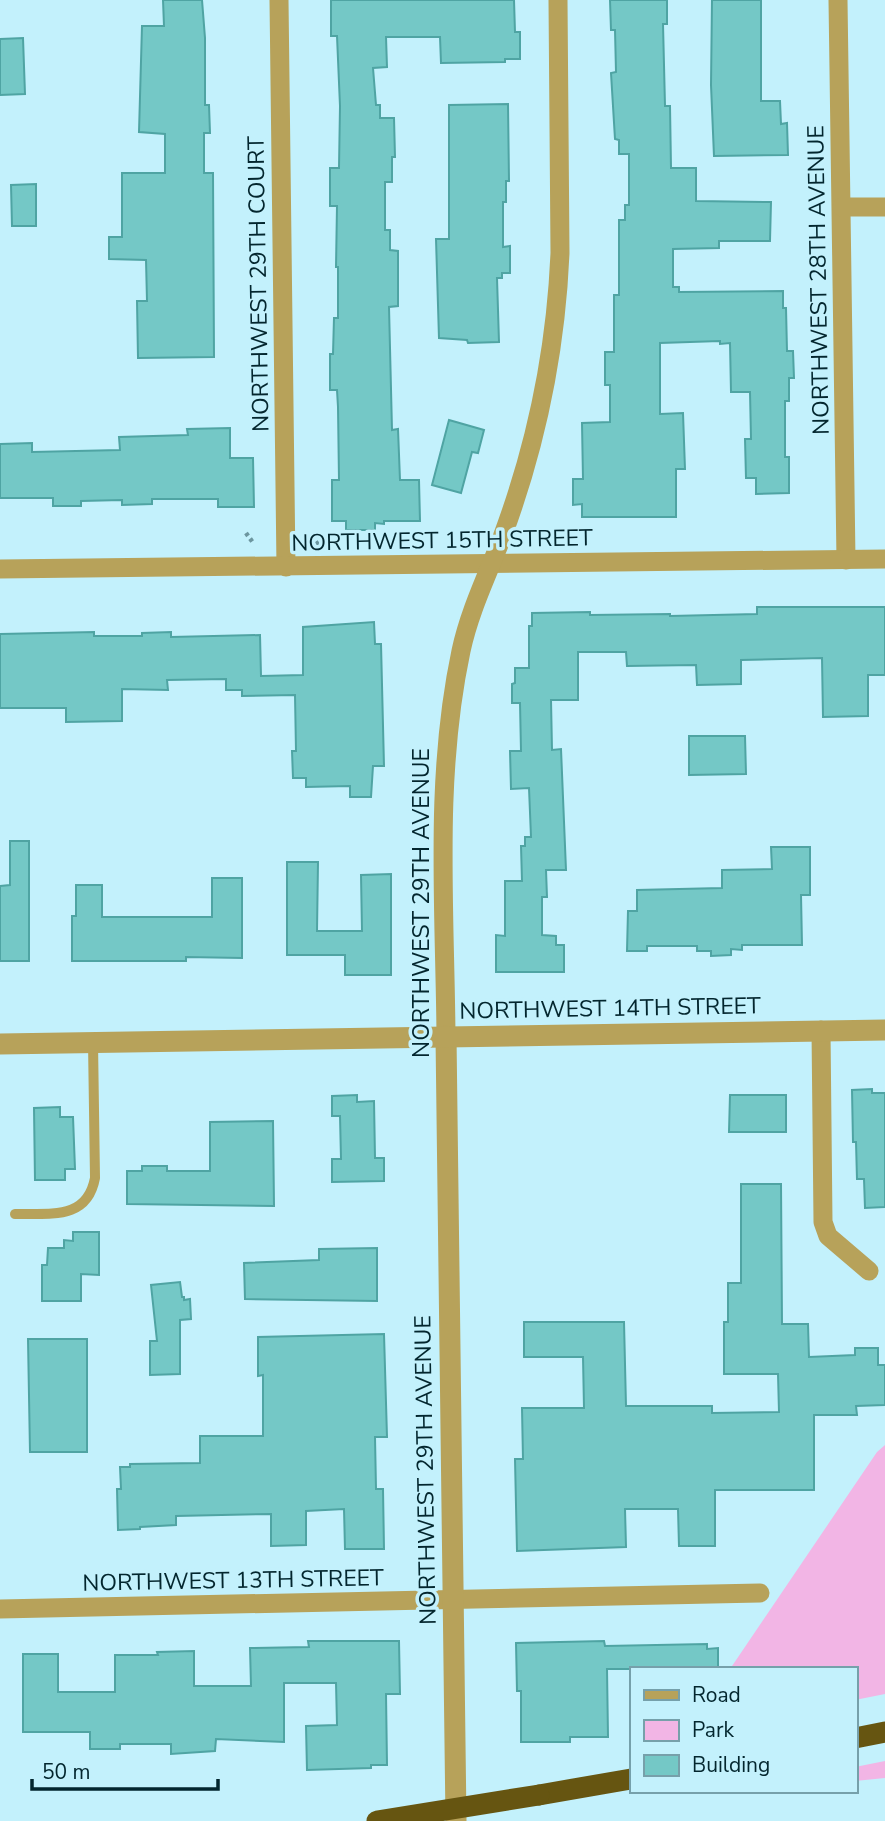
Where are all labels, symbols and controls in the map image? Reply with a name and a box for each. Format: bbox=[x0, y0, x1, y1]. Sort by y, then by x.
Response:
street label: NORTHWEST 28TH AVENUE bbox=[800, 125, 837, 435]
street label: NORTHWEST 29TH COURT bbox=[240, 136, 277, 432]
street label: NORTHWEST 15TH STREET bbox=[291, 522, 593, 559]
street label: NORTHWEST 29TH AVENUE bbox=[406, 748, 437, 1058]
street label: NORTHWEST 14TH STREET bbox=[459, 990, 761, 1027]
street label: NORTHWEST 29TH AVENUE bbox=[407, 1315, 444, 1625]
street label: NORTHWEST 13TH STREET bbox=[82, 1562, 384, 1599]
legend bbox=[630, 1667, 857, 1793]
text: Road bbox=[692, 1681, 741, 1709]
text: Park bbox=[692, 1716, 734, 1744]
scale bar bbox=[32, 1748, 217, 1792]
text: Building bbox=[692, 1751, 770, 1779]
text: 50 m bbox=[42, 1758, 91, 1786]

